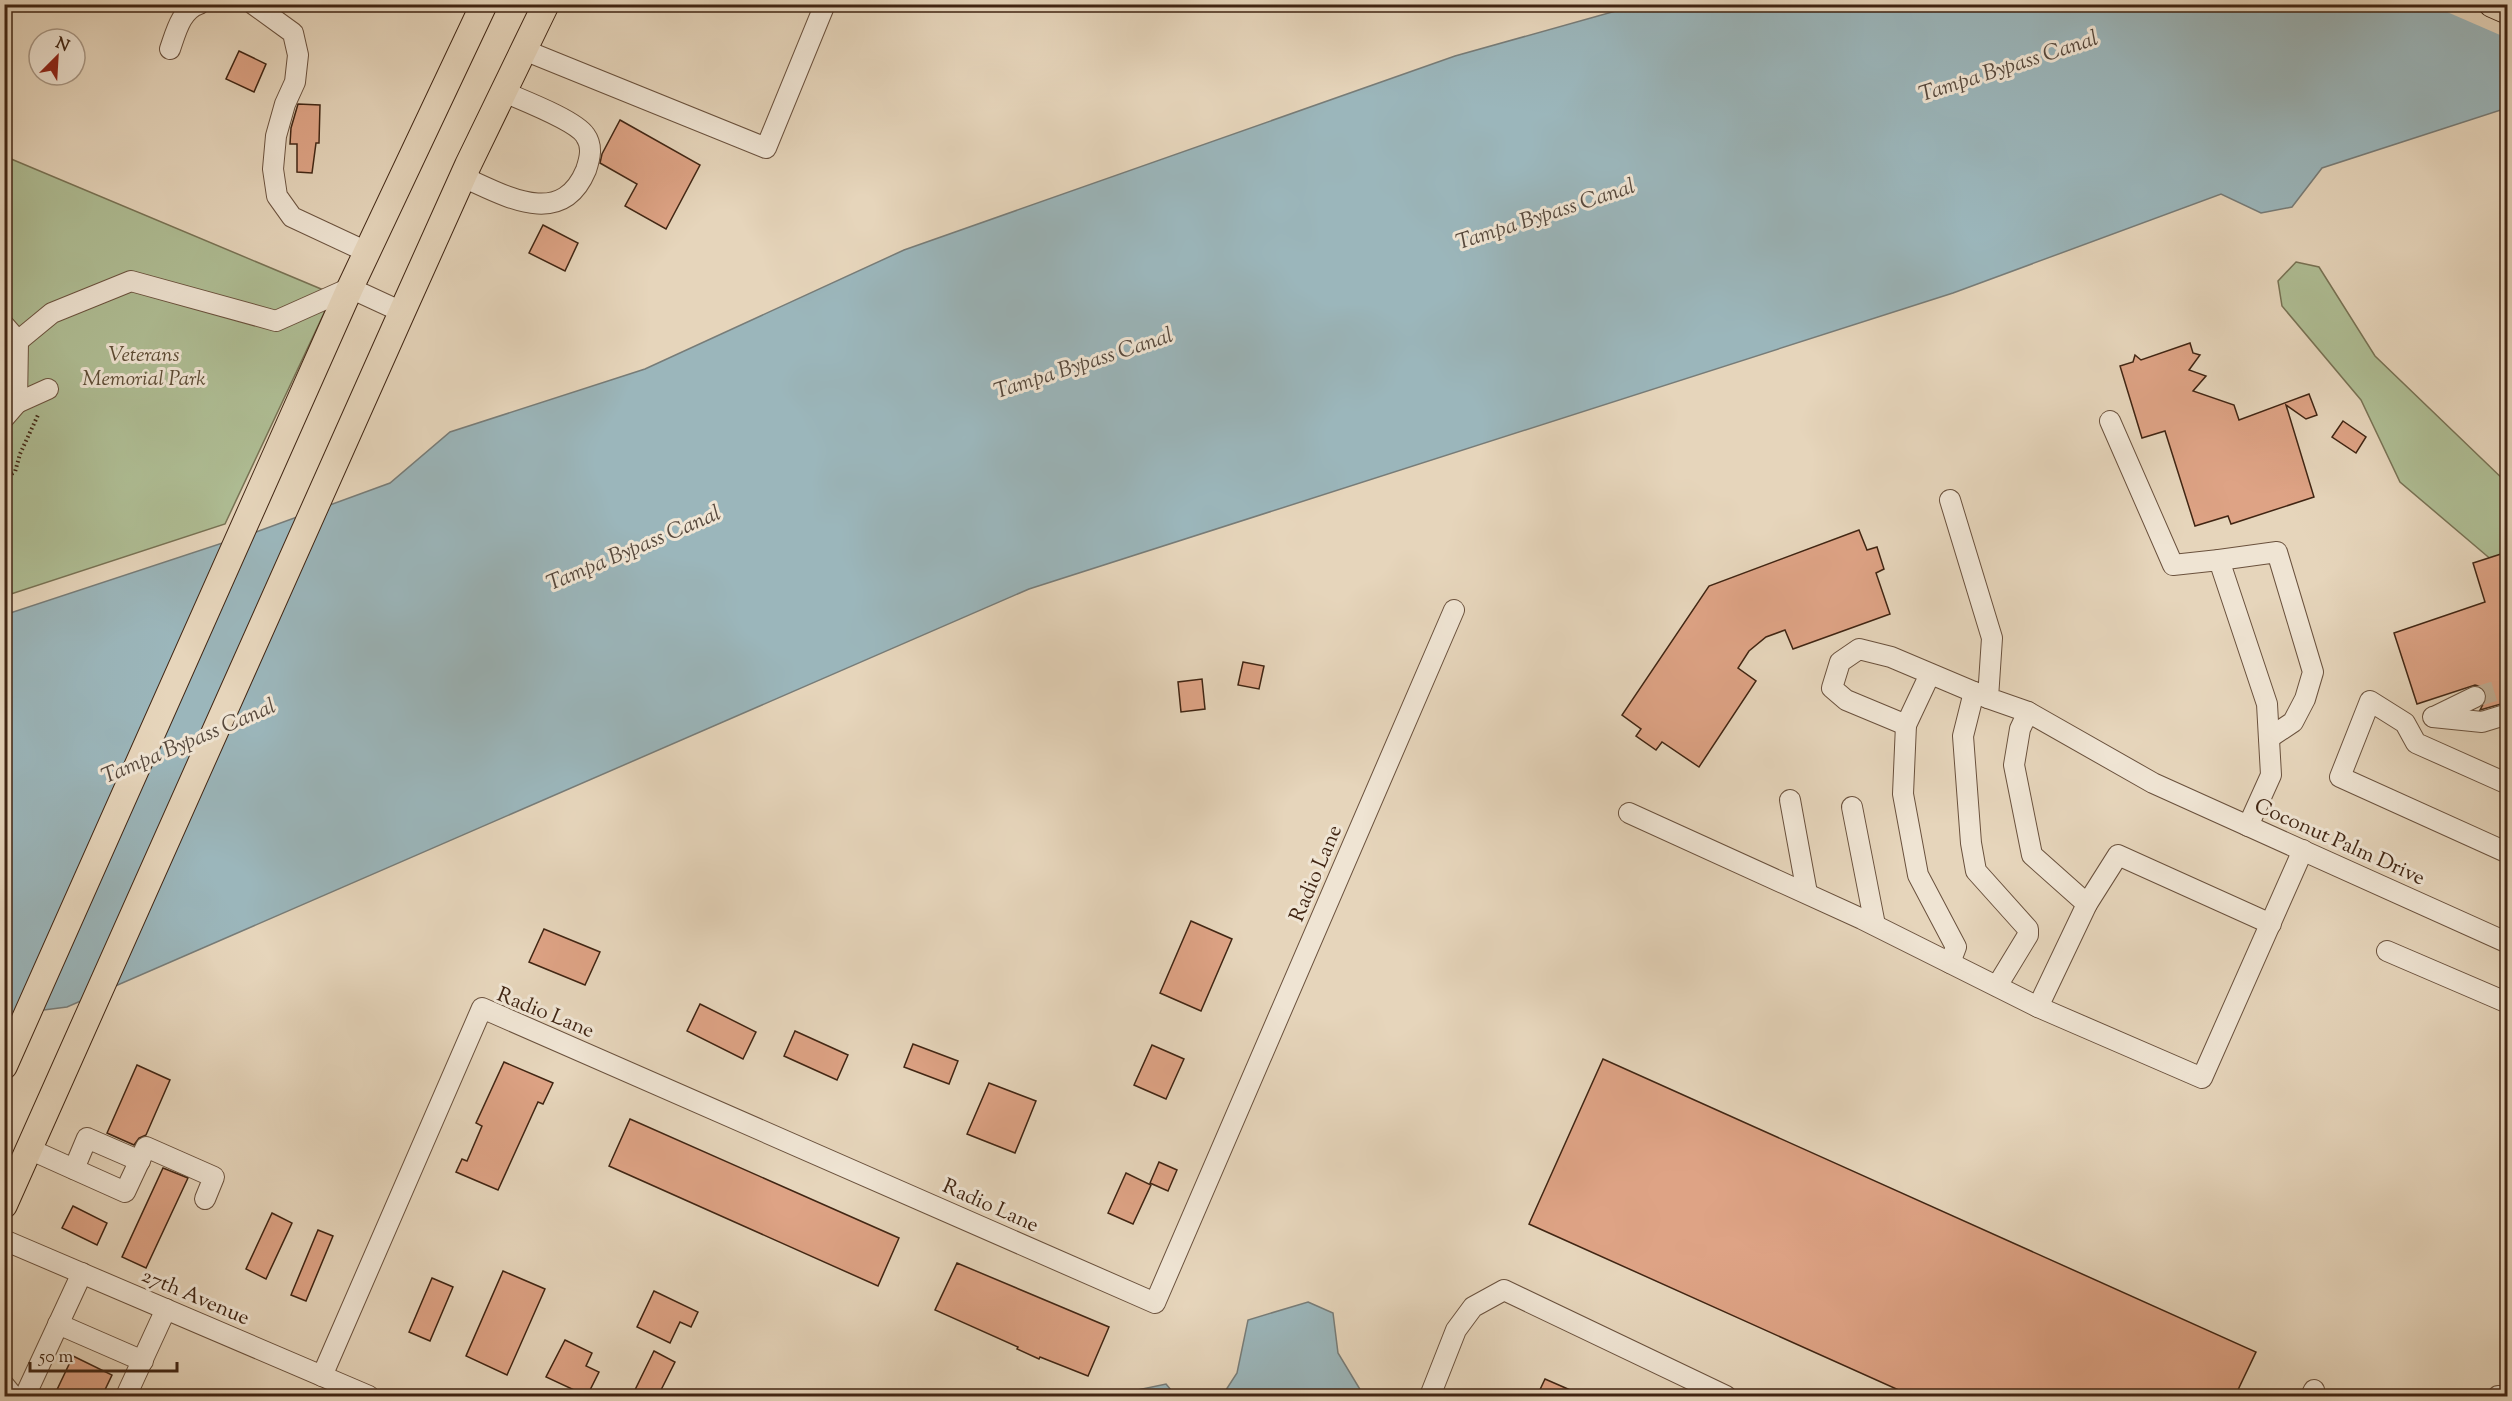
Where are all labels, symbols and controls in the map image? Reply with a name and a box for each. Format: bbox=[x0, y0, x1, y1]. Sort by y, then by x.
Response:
water label: Tampa Bypass Canal bbox=[1915, 24, 2103, 112]
north arrow bbox=[27, 27, 87, 87]
text: N bbox=[52, 32, 73, 59]
water label: Tampa Bypass Canal bbox=[1452, 172, 1640, 260]
water label: Tampa Bypass Canal bbox=[990, 321, 1178, 409]
park label: Veterans Memorial Park bbox=[82, 341, 206, 395]
water label: Tampa Bypass Canal bbox=[542, 498, 727, 601]
water label: Tampa Bypass Canal bbox=[97, 691, 282, 794]
street label: Coconut Palm Drive bbox=[2249, 792, 2429, 894]
street label: Radio Lane bbox=[1283, 821, 1351, 927]
street label: Radio Lane bbox=[492, 981, 598, 1047]
street label: Radio Lane bbox=[937, 1172, 1043, 1241]
street label: 27th Avenue bbox=[137, 1262, 254, 1334]
scale bar bbox=[30, 1335, 177, 1373]
text: 50 m bbox=[38, 1345, 74, 1371]

